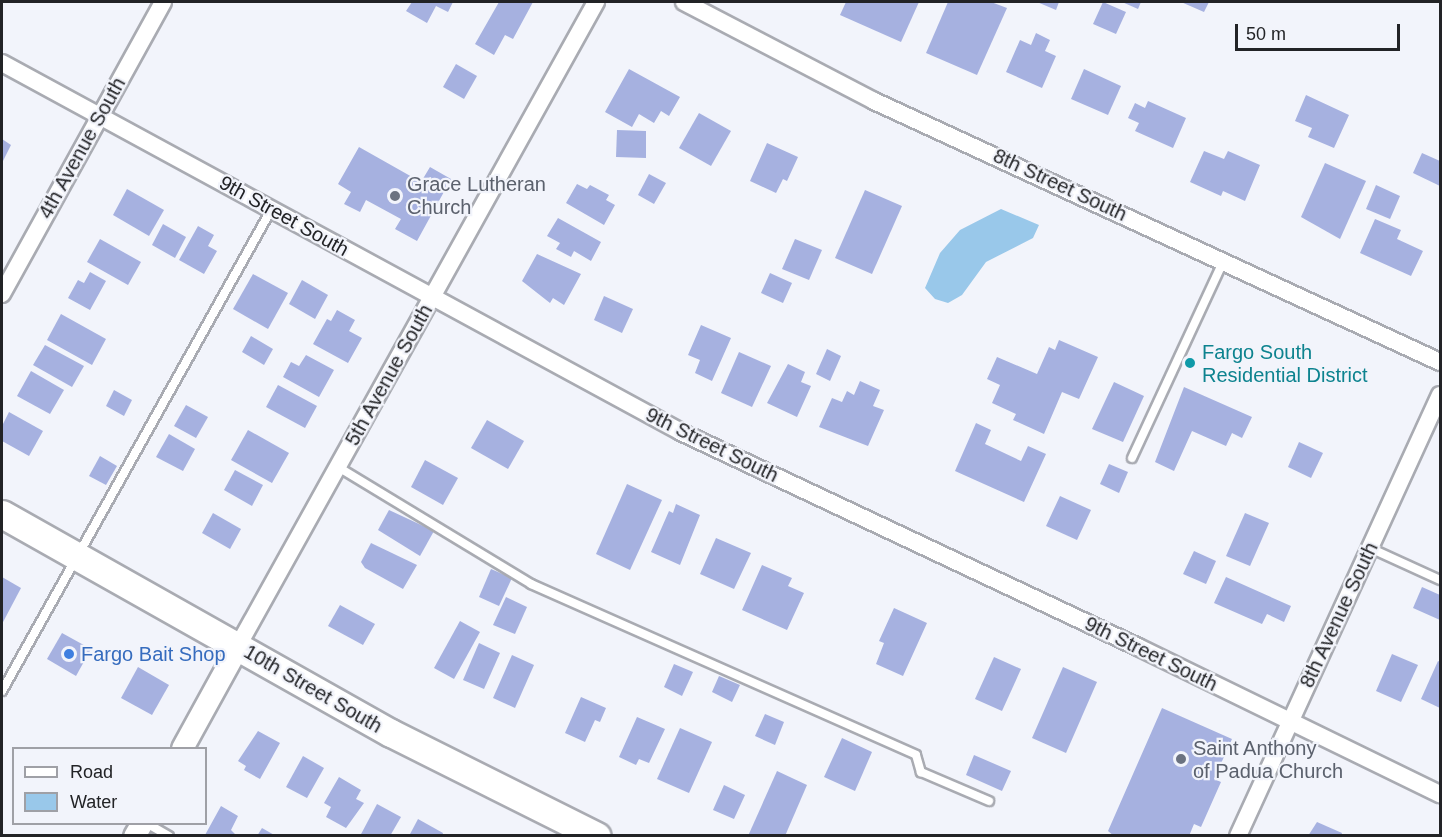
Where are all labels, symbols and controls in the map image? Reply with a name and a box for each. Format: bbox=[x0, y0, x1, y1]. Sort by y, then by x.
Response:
scale bar bbox=[1238, 12, 1403, 50]
text: 50 m bbox=[1246, 24, 1286, 44]
street label: 4th Avenue South bbox=[33, 73, 131, 223]
street label: 8th Street South bbox=[989, 144, 1131, 226]
street label: 9th Street South bbox=[215, 170, 353, 262]
place label: Grace Lutheran Church bbox=[407, 172, 546, 219]
marker: Grace Lutheran Church bbox=[388, 189, 402, 203]
street label: 5th Avenue South bbox=[340, 300, 438, 450]
place label: Fargo South Residential District bbox=[1202, 340, 1368, 387]
marker: Fargo South Residential District bbox=[1183, 356, 1197, 370]
street label: 9th Street South bbox=[642, 403, 782, 487]
street label: 8th Avenue South bbox=[1295, 538, 1383, 692]
street label: 9th Street South bbox=[1081, 612, 1221, 696]
street label: 10th Street South bbox=[240, 640, 386, 738]
place label: Fargo Bait Shop bbox=[81, 642, 226, 666]
marker: Fargo Bait Shop bbox=[62, 647, 76, 661]
place label: Saint Anthony of Padua Church bbox=[1193, 736, 1343, 783]
legend bbox=[12, 747, 207, 825]
marker: Saint Anthony of Padua Church bbox=[1174, 752, 1188, 766]
text: Road bbox=[70, 762, 113, 782]
text: Water bbox=[70, 792, 117, 812]

